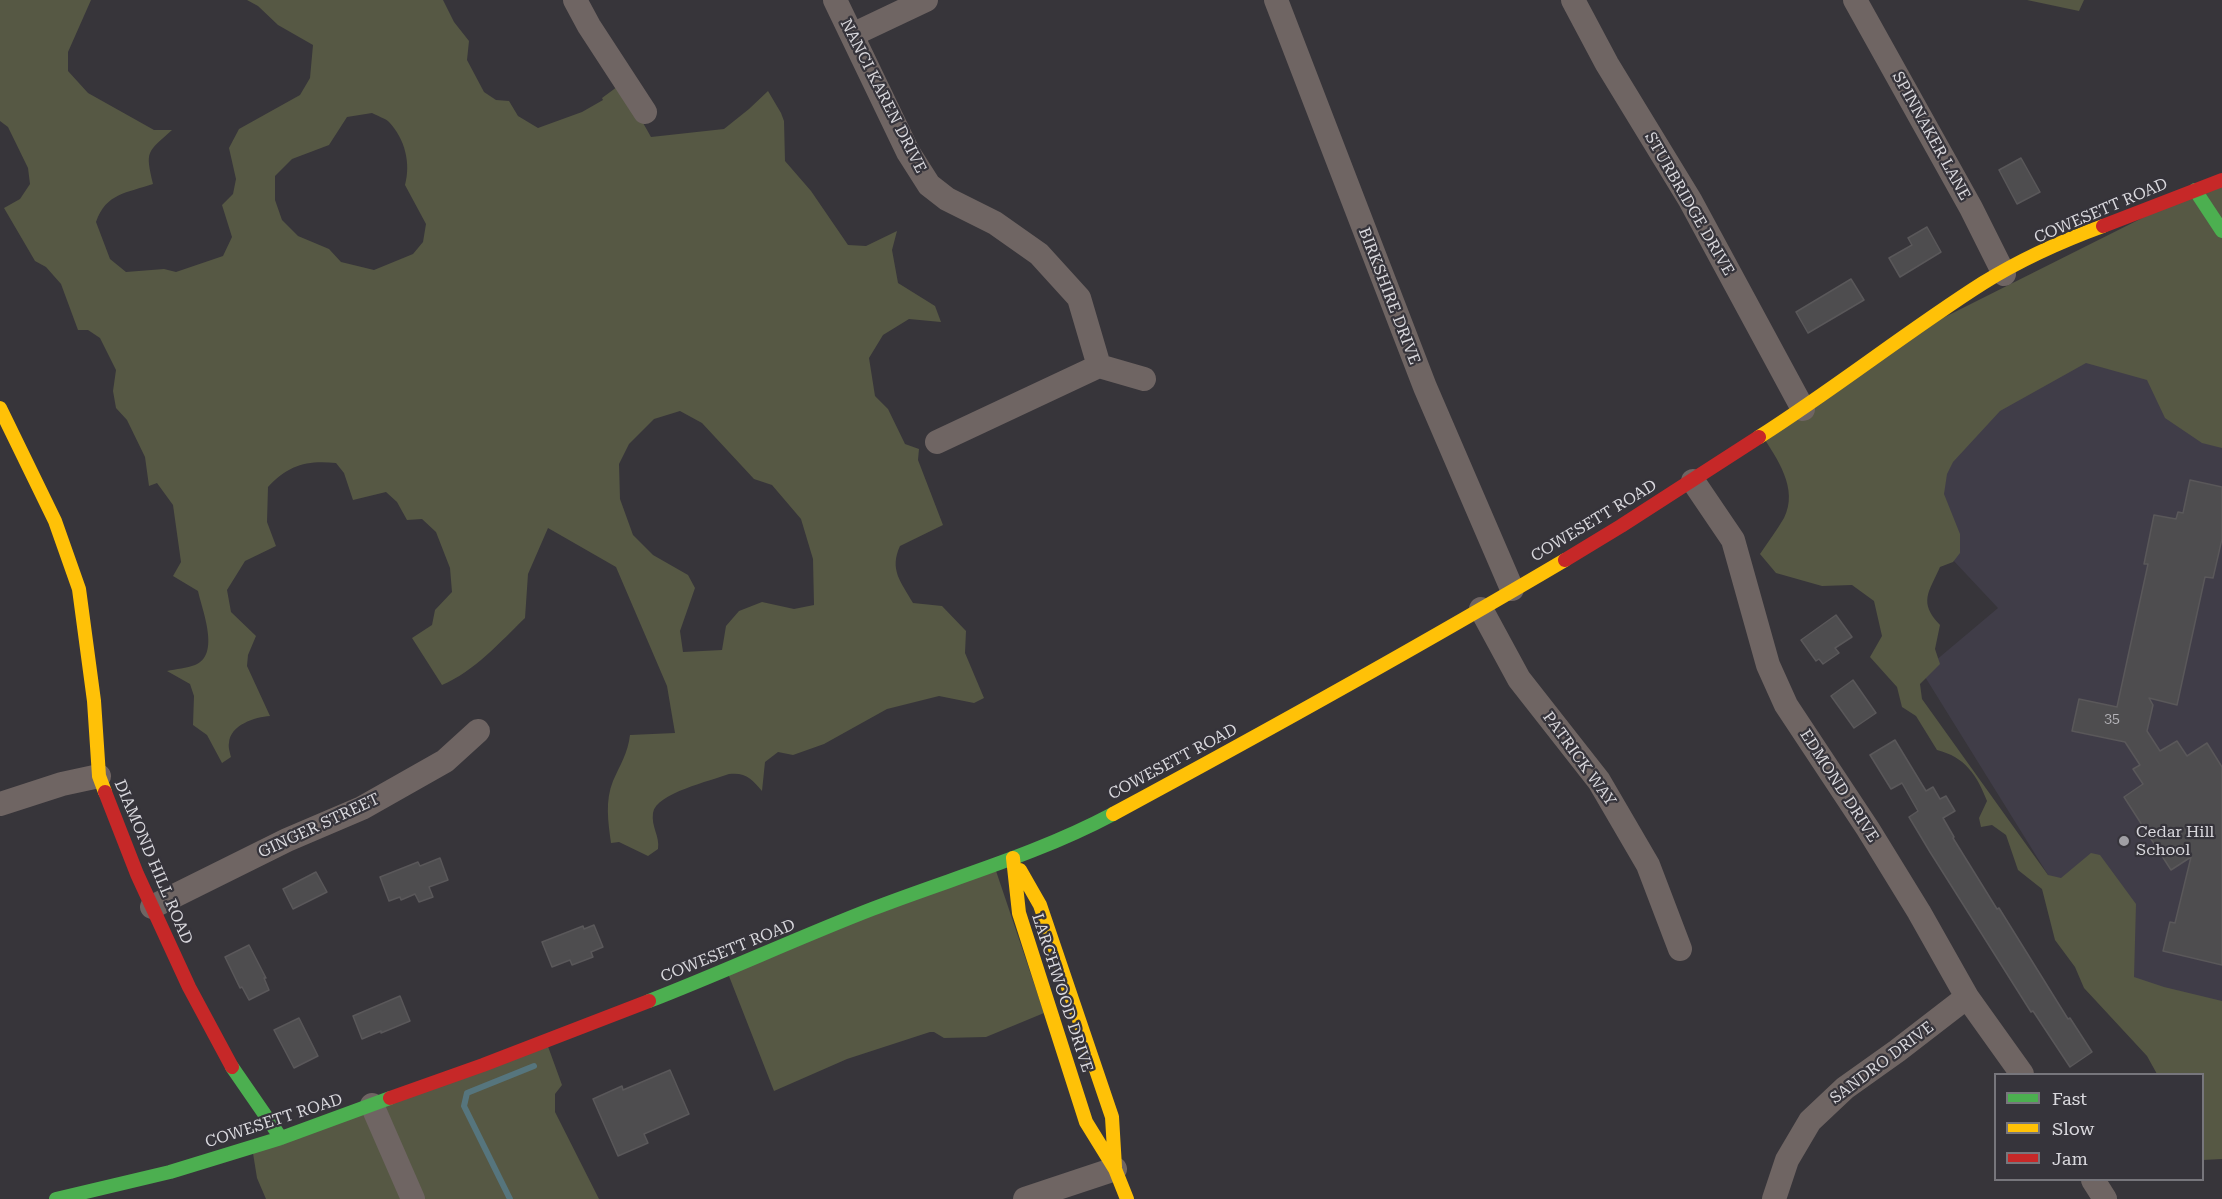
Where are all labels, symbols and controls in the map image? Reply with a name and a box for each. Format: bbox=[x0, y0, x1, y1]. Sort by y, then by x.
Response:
street label: NANCI KAREN DRIVE bbox=[836, 16, 930, 176]
street label: SPINNAKER LANE bbox=[1888, 68, 1974, 204]
street label: STURBRIDGE DRIVE bbox=[1640, 129, 1738, 279]
street label: COWESETT ROAD bbox=[2031, 174, 2171, 248]
street label: BIRKSHIRE DRIVE bbox=[1354, 225, 1424, 367]
street label: COWESETT ROAD bbox=[1528, 476, 1660, 566]
street label: PATRICK WAY bbox=[1538, 708, 1620, 810]
house number: 35 bbox=[2104, 711, 2120, 727]
street label: COWESETT ROAD bbox=[1105, 720, 1241, 804]
street label: EDMOND DRIVE bbox=[1795, 726, 1883, 846]
street label: DIAMOND HILL ROAD bbox=[110, 777, 196, 947]
street label: GINGER STREET bbox=[255, 789, 383, 863]
place label: Cedar Hill School bbox=[2136, 822, 2214, 860]
marker: Cedar Hill School bbox=[2117, 834, 2131, 848]
street label: LARCHWOOD DRIVE bbox=[1027, 911, 1097, 1075]
street label: COWESETT ROAD bbox=[658, 915, 798, 987]
street label: SANDRO DRIVE bbox=[1826, 1018, 1938, 1108]
legend bbox=[1994, 1073, 2204, 1181]
text: Fast bbox=[2052, 1088, 2087, 1109]
street label: COWESETT ROAD bbox=[203, 1090, 345, 1152]
text: Slow bbox=[2052, 1118, 2094, 1139]
text: Jam bbox=[2052, 1148, 2088, 1169]

